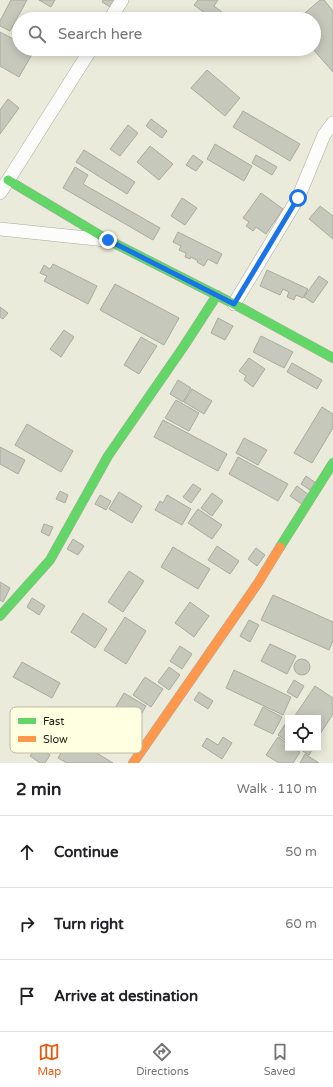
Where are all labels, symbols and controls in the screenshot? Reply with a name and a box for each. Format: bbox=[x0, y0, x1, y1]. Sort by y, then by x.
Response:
search box bbox=[12, 12, 321, 56]
icon: search bbox=[26, 23, 48, 45]
text: Search here bbox=[58, 25, 142, 43]
route start bbox=[289, 189, 307, 207]
route end bbox=[99, 231, 117, 249]
legend bbox=[10, 707, 142, 753]
text: Fast bbox=[43, 715, 64, 728]
map controls bbox=[285, 715, 321, 751]
button: locate bbox=[285, 715, 321, 751]
text: Slow bbox=[43, 733, 68, 746]
text: 2 min bbox=[16, 779, 61, 800]
text: Walk · 110 m bbox=[237, 781, 317, 797]
icon: ahead bbox=[16, 841, 38, 863]
text: Continue bbox=[54, 843, 118, 861]
text: 50 m bbox=[285, 844, 317, 860]
icon: right bbox=[16, 913, 38, 935]
text: Turn right bbox=[54, 915, 124, 933]
text: 60 m bbox=[285, 916, 317, 932]
icon: arrive bbox=[16, 985, 38, 1007]
text: Arrive at destination bbox=[54, 987, 198, 1005]
tab: Map bbox=[37, 1041, 61, 1078]
tab: Directions bbox=[136, 1041, 189, 1078]
tab: Saved bbox=[264, 1041, 296, 1078]

